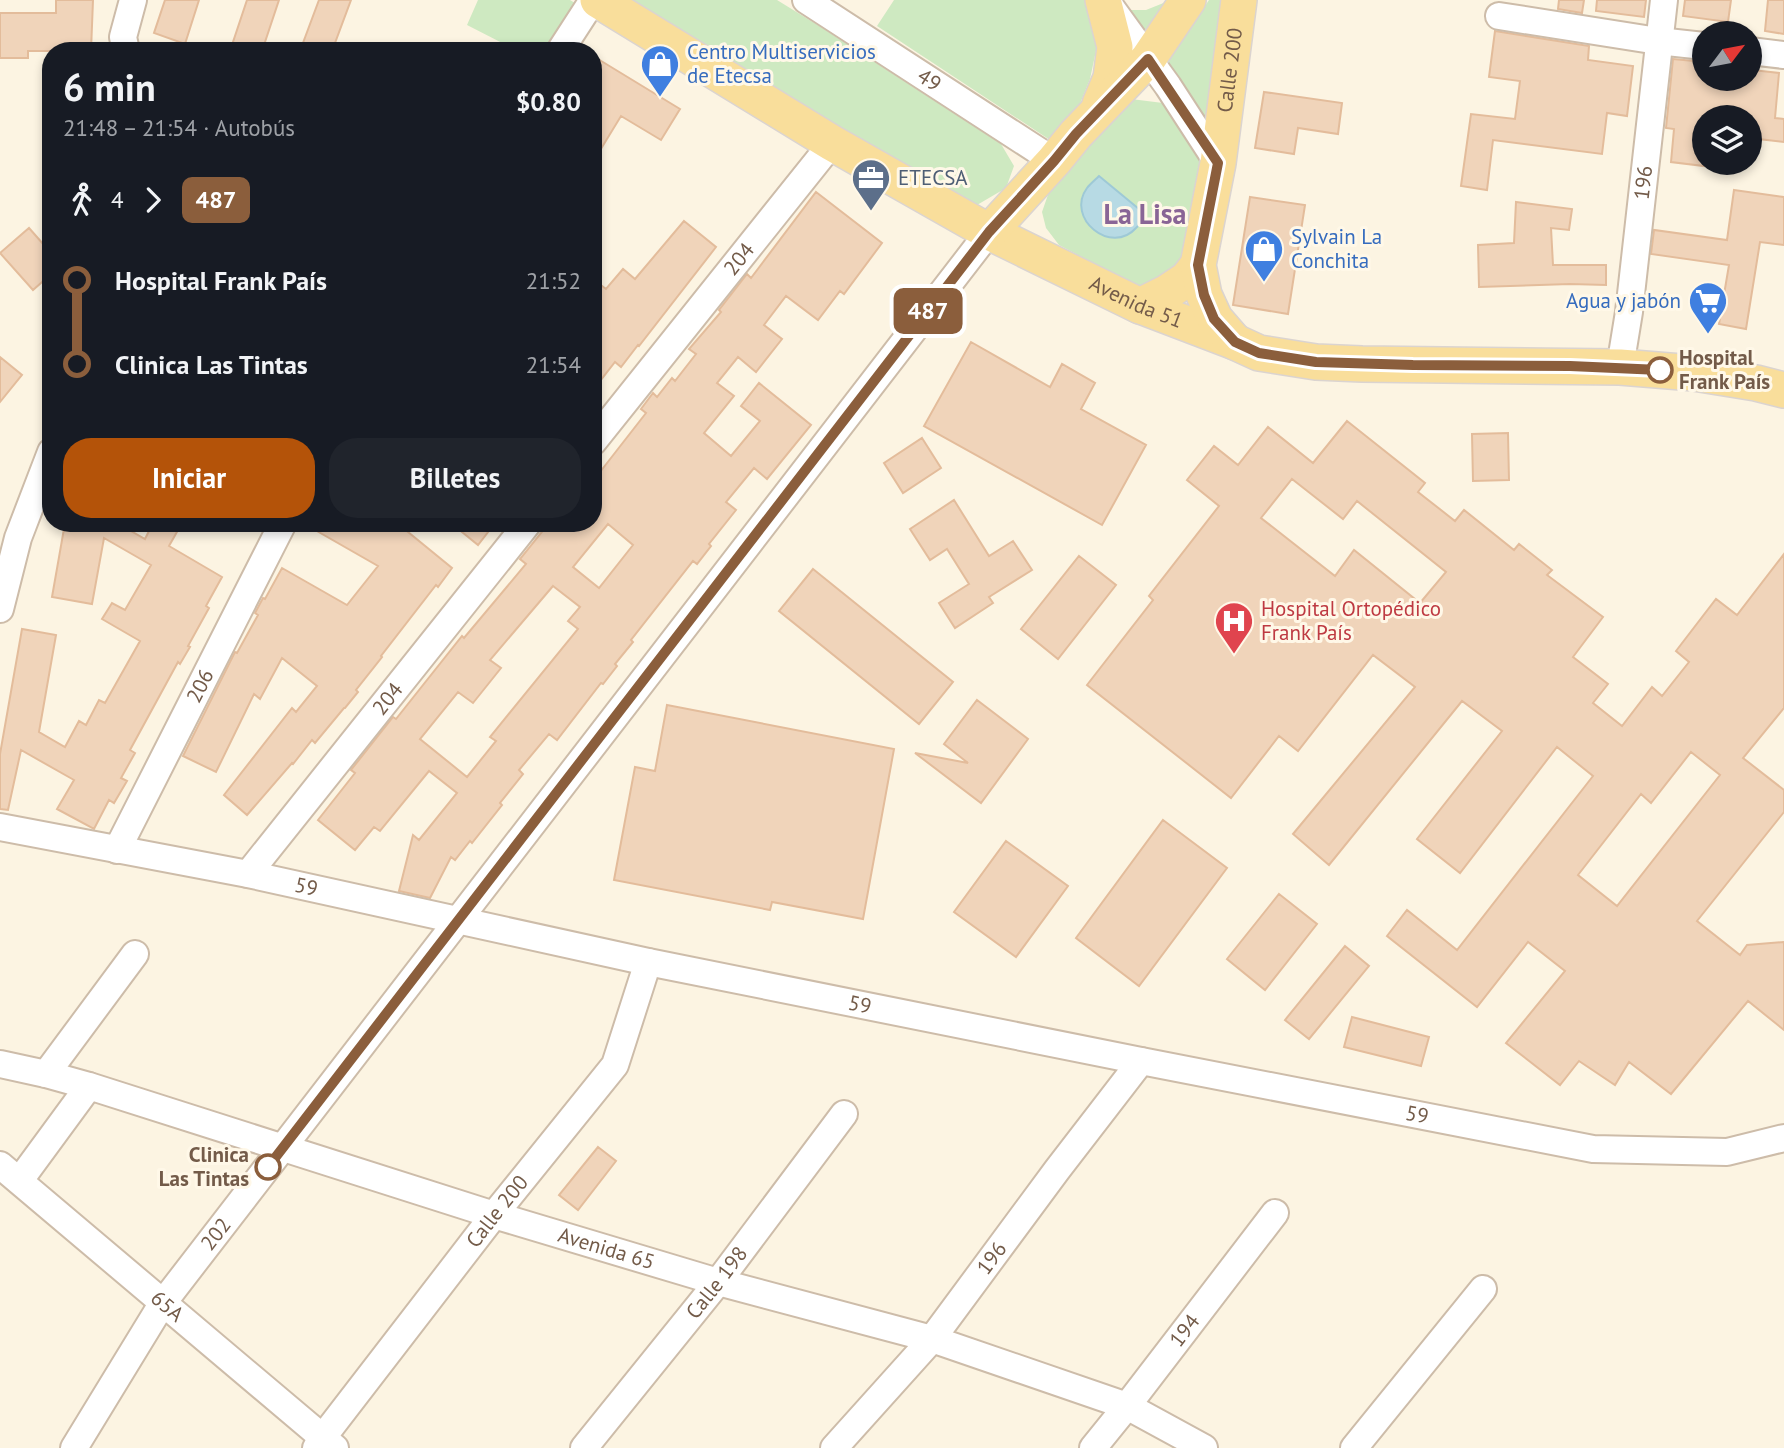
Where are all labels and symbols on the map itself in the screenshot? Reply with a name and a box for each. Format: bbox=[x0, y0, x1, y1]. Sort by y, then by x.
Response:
north arrow bbox=[1692, 21, 1762, 91]
street label: Calle 200 bbox=[1211, 26, 1248, 114]
place label: Centro Multiservicios de Etecsa bbox=[687, 38, 876, 89]
shop icon: Centro Multiservicios de Etecsa bbox=[639, 43, 681, 98]
street label: 49 bbox=[913, 62, 947, 97]
office icon: ETECSA bbox=[850, 157, 892, 212]
place label: ETECSA bbox=[898, 164, 968, 191]
street label: 196 bbox=[1628, 164, 1658, 201]
district label: La Lisa bbox=[1104, 195, 1187, 232]
place label: Sylvain La Conchita bbox=[1291, 223, 1382, 274]
shop icon: Sylvain La Conchita bbox=[1243, 228, 1285, 283]
street label: 204 bbox=[717, 237, 760, 281]
street label: Avenida 51 bbox=[1085, 269, 1187, 334]
supermarket icon: Agua y jabón bbox=[1687, 280, 1729, 335]
place label: Agua y jabón bbox=[1566, 287, 1681, 314]
line badge: 487 bbox=[888, 288, 968, 334]
place label: Hospital Frank País bbox=[1679, 344, 1770, 395]
marker: Hospital Frank País bbox=[1647, 357, 1673, 383]
place label: Hospital Ortopédico Frank País bbox=[1261, 595, 1441, 646]
hospital icon: Hospital Ortopédico Frank País bbox=[1213, 600, 1255, 655]
street label: 206 bbox=[180, 664, 220, 707]
street label: 204 bbox=[366, 677, 409, 720]
street label: 59 bbox=[292, 871, 320, 902]
street label: 59 bbox=[846, 989, 874, 1020]
street label: 59 bbox=[1403, 1099, 1431, 1130]
place label: Clinica Las Tintas bbox=[159, 1141, 249, 1192]
marker: Clinica Las Tintas bbox=[255, 1154, 281, 1180]
street label: Calle 200 bbox=[460, 1169, 534, 1253]
street label: 202 bbox=[194, 1212, 237, 1256]
street label: Avenida 65 bbox=[555, 1221, 658, 1275]
street label: 196 bbox=[970, 1236, 1012, 1280]
street label: Calle 198 bbox=[680, 1241, 753, 1324]
street label: 65A bbox=[145, 1284, 190, 1328]
street label: 194 bbox=[1163, 1308, 1206, 1352]

